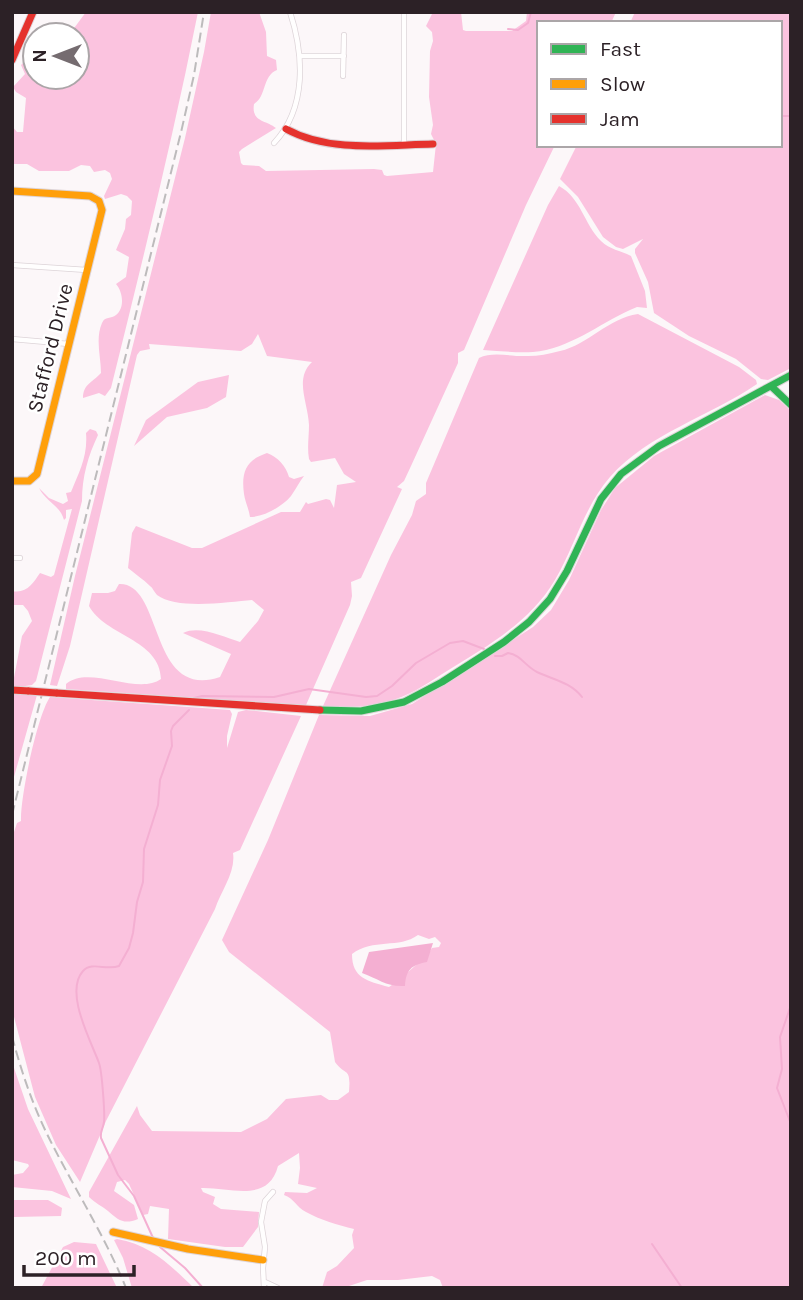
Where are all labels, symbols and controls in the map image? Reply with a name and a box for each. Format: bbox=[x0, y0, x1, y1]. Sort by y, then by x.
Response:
north arrow bbox=[21, 21, 91, 91]
legend bbox=[537, 21, 782, 147]
text: Fast bbox=[600, 37, 641, 61]
text: N bbox=[29, 49, 51, 63]
text: Slow bbox=[600, 72, 645, 96]
text: Jam bbox=[600, 107, 640, 131]
street label: Stafford Drive bbox=[22, 281, 78, 415]
scale bar bbox=[24, 1234, 135, 1278]
text: 200 m bbox=[35, 1246, 97, 1270]

